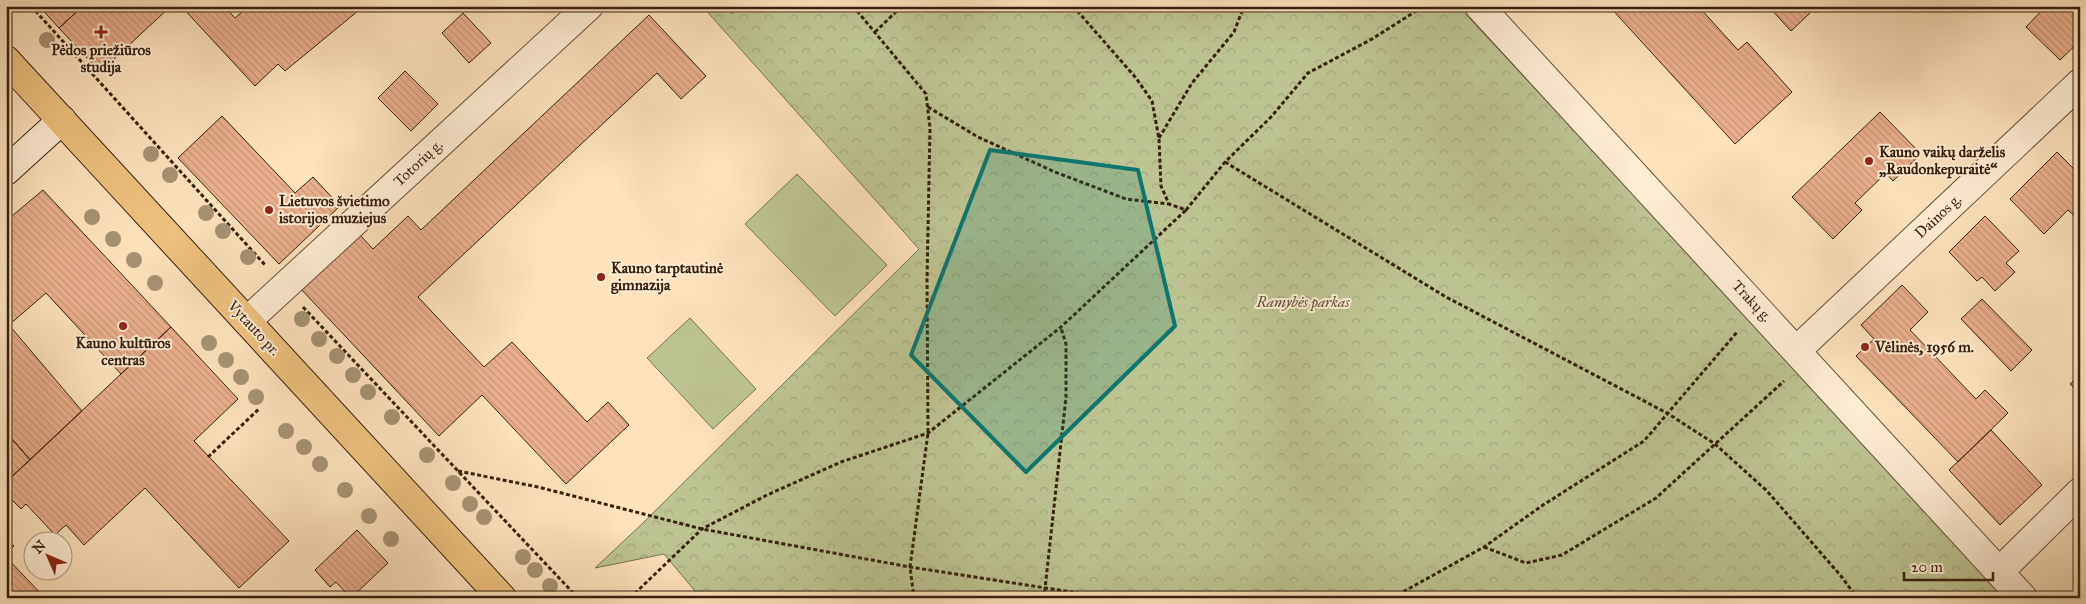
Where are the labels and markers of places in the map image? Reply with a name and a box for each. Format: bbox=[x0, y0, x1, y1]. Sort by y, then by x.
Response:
marker: Pėdos priežiūros studija bbox=[94, 25, 108, 39]
place label: Pėdos priežiūros studija bbox=[51, 41, 151, 77]
place label: Kauno vaikų darželis „Raudonkepuraitė“ bbox=[1879, 143, 2006, 179]
marker: Kauno vaikų darželis „Raudonkepuraitė“ bbox=[1863, 155, 1875, 167]
place label: Lietuvos švietimo istorijos muziejus bbox=[279, 192, 390, 228]
marker: Lietuvos švietimo istorijos muziejus bbox=[263, 204, 275, 216]
place label: Kauno tarptautinė gimnazija bbox=[611, 259, 724, 295]
marker: Kauno tarptautinė gimnazija bbox=[595, 271, 607, 283]
marker: Kauno kultūros centras bbox=[117, 320, 129, 332]
place label: Kauno kultūros centras bbox=[76, 334, 171, 369]
place label: Vėlinės, 1956 m. bbox=[1874, 338, 1974, 357]
marker: Vėlinės, 1956 m. bbox=[1859, 341, 1871, 353]

